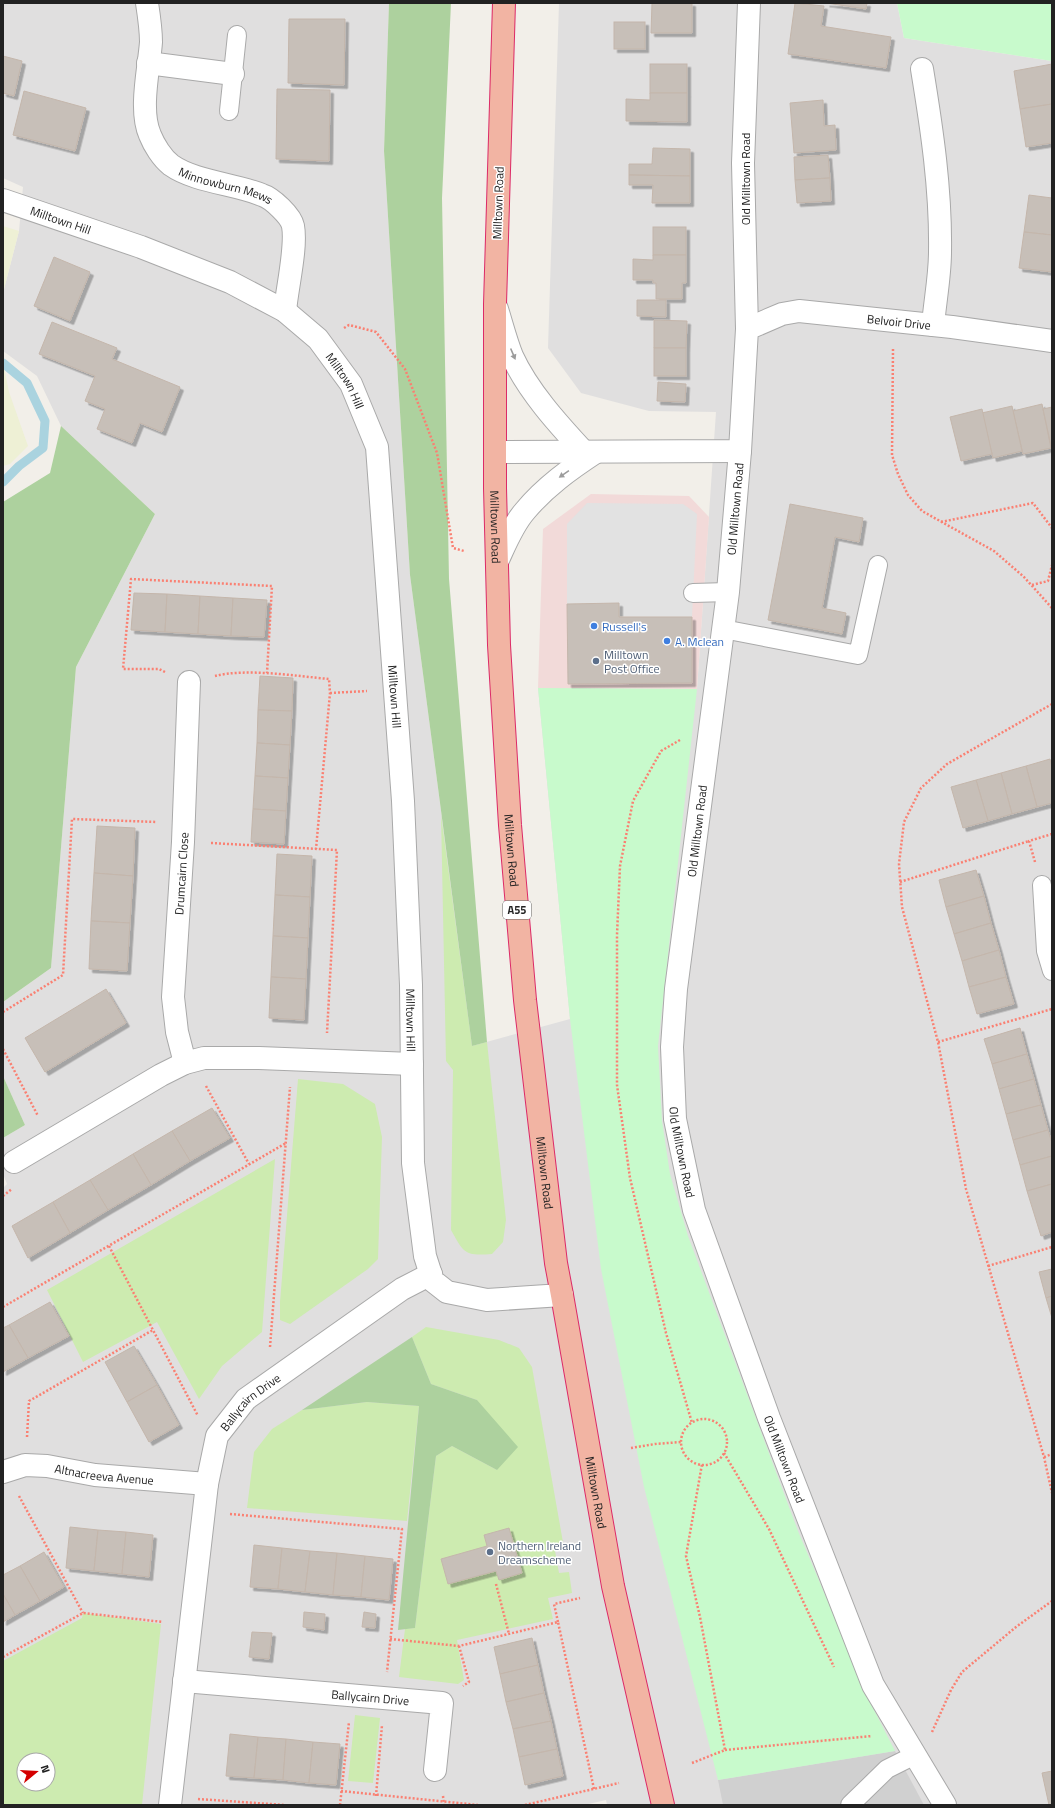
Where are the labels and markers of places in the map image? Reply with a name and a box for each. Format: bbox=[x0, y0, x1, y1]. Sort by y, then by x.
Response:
place label: Russell's bbox=[602, 617, 647, 636]
marker: Russell's bbox=[589, 621, 599, 631]
place label: A. Mclean bbox=[675, 632, 724, 651]
marker: A. Mclean bbox=[662, 636, 672, 646]
place label: Milltown Post Office bbox=[604, 645, 660, 678]
marker: Milltown Post Office bbox=[591, 656, 601, 666]
place label: Northern Ireland Dreamscheme bbox=[498, 1536, 581, 1569]
marker: Northern Ireland Dreamscheme bbox=[485, 1547, 495, 1557]

